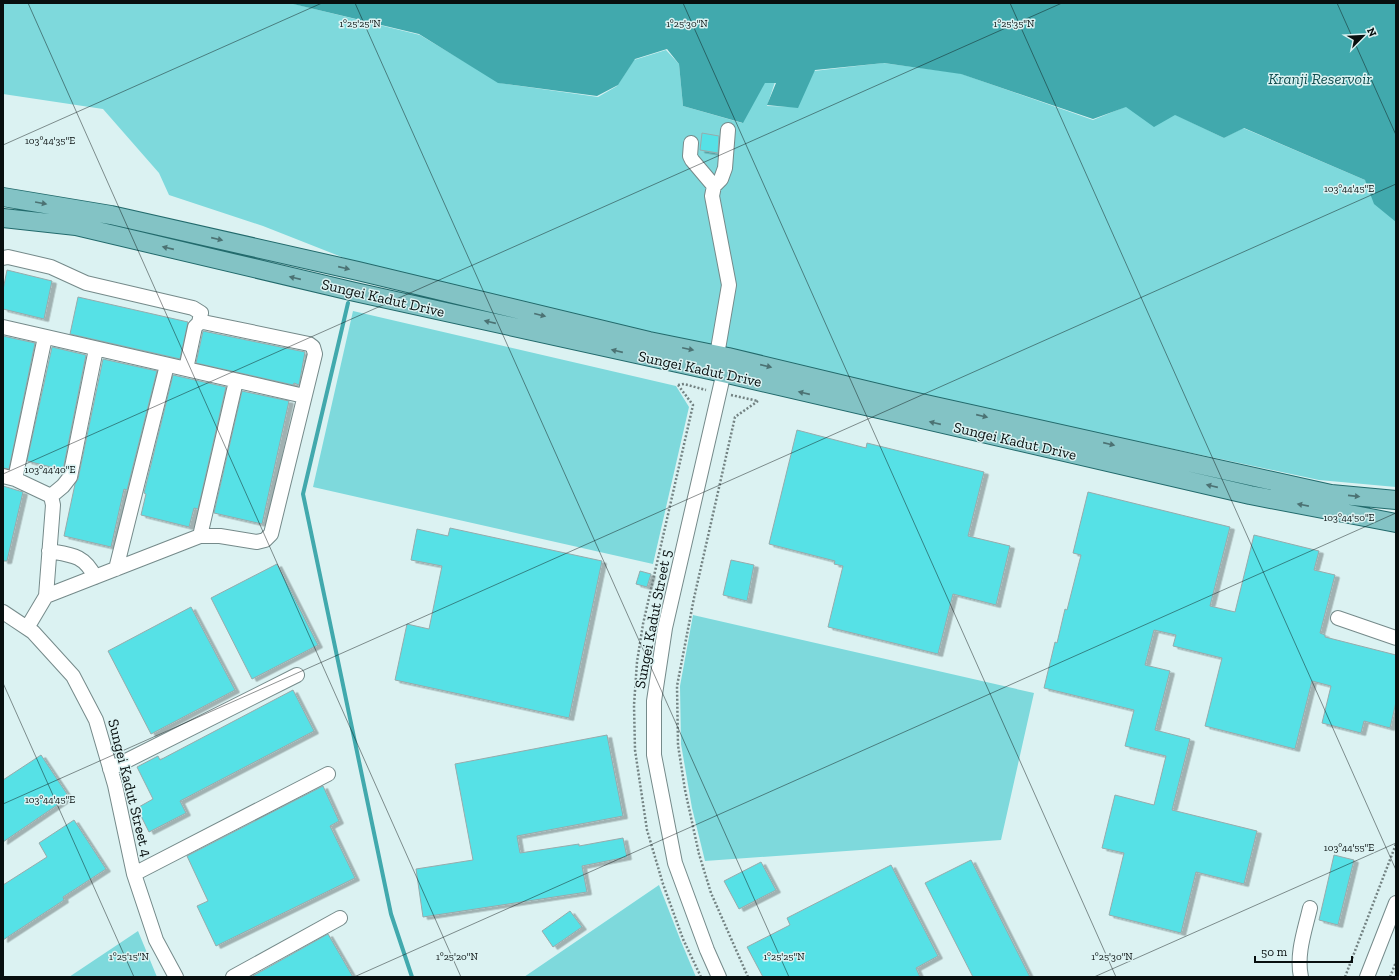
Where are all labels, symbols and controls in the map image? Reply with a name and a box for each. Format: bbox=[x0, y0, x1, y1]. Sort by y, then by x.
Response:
north arrow bbox=[1343, 16, 1383, 56]
text: 1°25'25"N bbox=[339, 18, 381, 30]
text: 1°25'30"N bbox=[666, 18, 708, 30]
text: 1°25'35"N bbox=[994, 18, 1035, 30]
text: N bbox=[1364, 26, 1380, 39]
water label: Kranji Reservoir bbox=[1268, 69, 1372, 88]
text: 103°44'35"E bbox=[25, 135, 75, 147]
text: 103°44'45"E bbox=[1324, 183, 1374, 195]
one-way arrow bbox=[35, 200, 48, 206]
one-way arrow bbox=[211, 237, 223, 243]
one-way arrow bbox=[162, 245, 174, 251]
one-way arrow bbox=[338, 265, 350, 271]
one-way arrow bbox=[289, 275, 301, 281]
street label: Sungei Kadut Drive bbox=[320, 275, 446, 321]
one-way arrow bbox=[534, 312, 547, 318]
one-way arrow bbox=[484, 319, 496, 325]
one-way arrow bbox=[611, 347, 623, 353]
street label: Sungei Kadut Drive bbox=[637, 347, 763, 391]
one-way arrow bbox=[681, 347, 694, 353]
one-way arrow bbox=[759, 364, 772, 370]
one-way arrow bbox=[798, 389, 810, 395]
one-way arrow bbox=[976, 414, 988, 420]
street label: Sungei Kadut Drive bbox=[952, 418, 1078, 464]
one-way arrow bbox=[929, 419, 941, 425]
one-way arrow bbox=[1103, 442, 1115, 448]
text: 103°44'40"E bbox=[25, 464, 76, 476]
one-way arrow bbox=[1205, 483, 1218, 489]
one-way arrow bbox=[1348, 493, 1360, 499]
one-way arrow bbox=[1297, 502, 1309, 508]
text: 103°44'50"E bbox=[1324, 512, 1375, 524]
street label: Sungei Kadut Street 5 bbox=[631, 548, 675, 690]
street label: Sungei Kadut Street 4 bbox=[104, 717, 156, 859]
text: 103°44'45"E bbox=[25, 794, 75, 806]
text: 103°44'55"E bbox=[1324, 842, 1374, 854]
scale bar bbox=[1255, 938, 1352, 964]
text: 50 m bbox=[1261, 945, 1288, 959]
text: 1°25'15"N bbox=[109, 951, 150, 963]
text: 1°25'20"N bbox=[436, 951, 479, 963]
text: 1°25'25"N bbox=[763, 951, 805, 963]
text: 1°25'30"N bbox=[1091, 951, 1133, 963]

